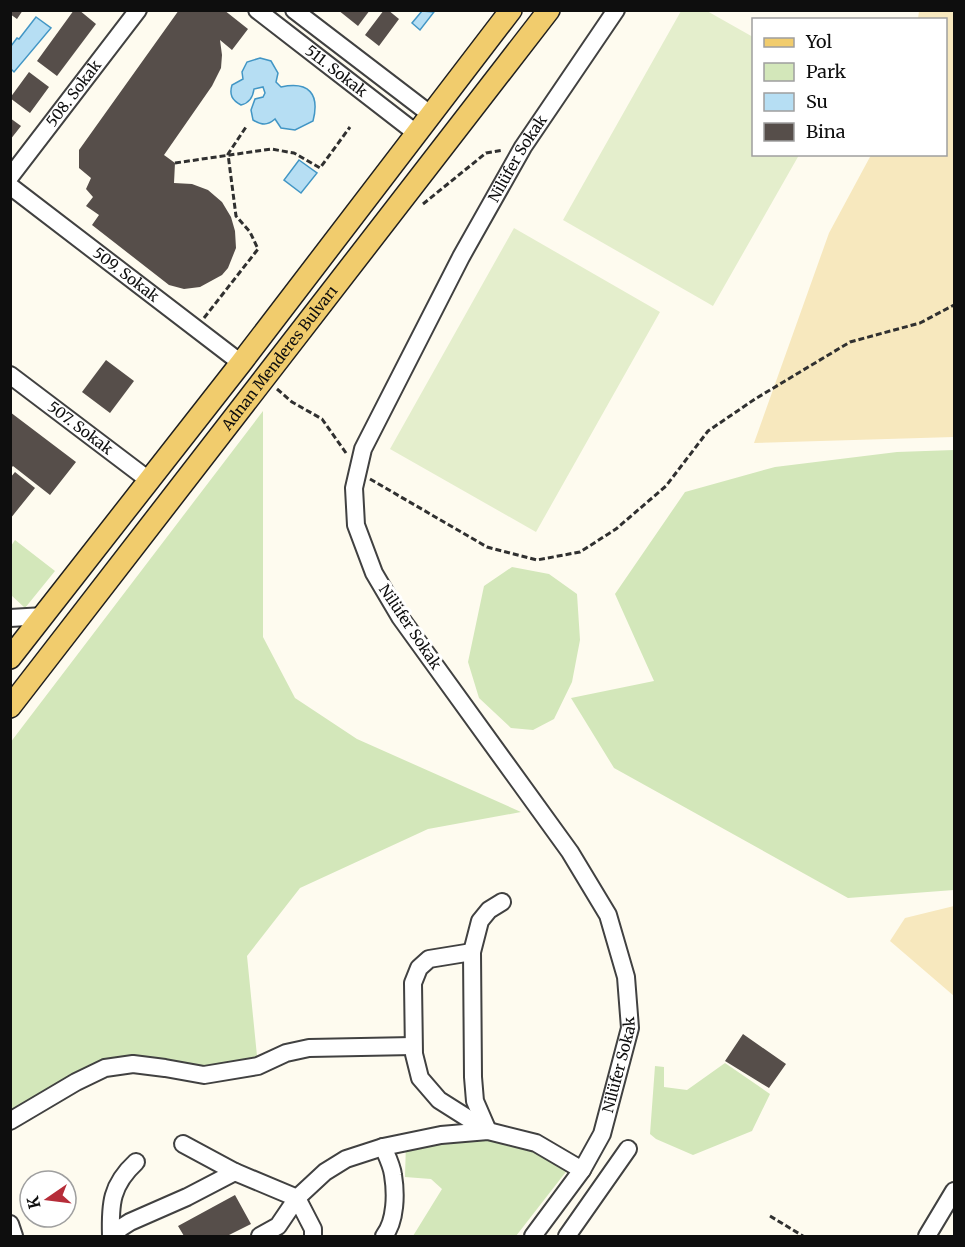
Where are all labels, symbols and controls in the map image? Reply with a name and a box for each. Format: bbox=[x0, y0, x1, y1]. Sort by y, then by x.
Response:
legend bbox=[752, 18, 947, 156]
text: Yol bbox=[805, 30, 832, 53]
street label: 511. Sokak bbox=[302, 41, 372, 101]
street label: 508. Sokak bbox=[42, 56, 105, 131]
text: Park bbox=[806, 60, 847, 83]
text: Su bbox=[806, 90, 828, 113]
street label: Nilüfer Sokak bbox=[484, 111, 551, 205]
text: Bina bbox=[806, 120, 846, 143]
street label: 509. Sokak bbox=[89, 243, 163, 306]
street label: Adnan Menderes Bulvarı bbox=[217, 282, 341, 435]
street label: 507. Sokak bbox=[44, 397, 117, 459]
street label: Nilüfer Sokak bbox=[375, 581, 446, 673]
street label: Nilüfer Sokak bbox=[598, 1016, 639, 1115]
north arrow bbox=[18, 1169, 78, 1229]
text: K bbox=[22, 1194, 45, 1211]

